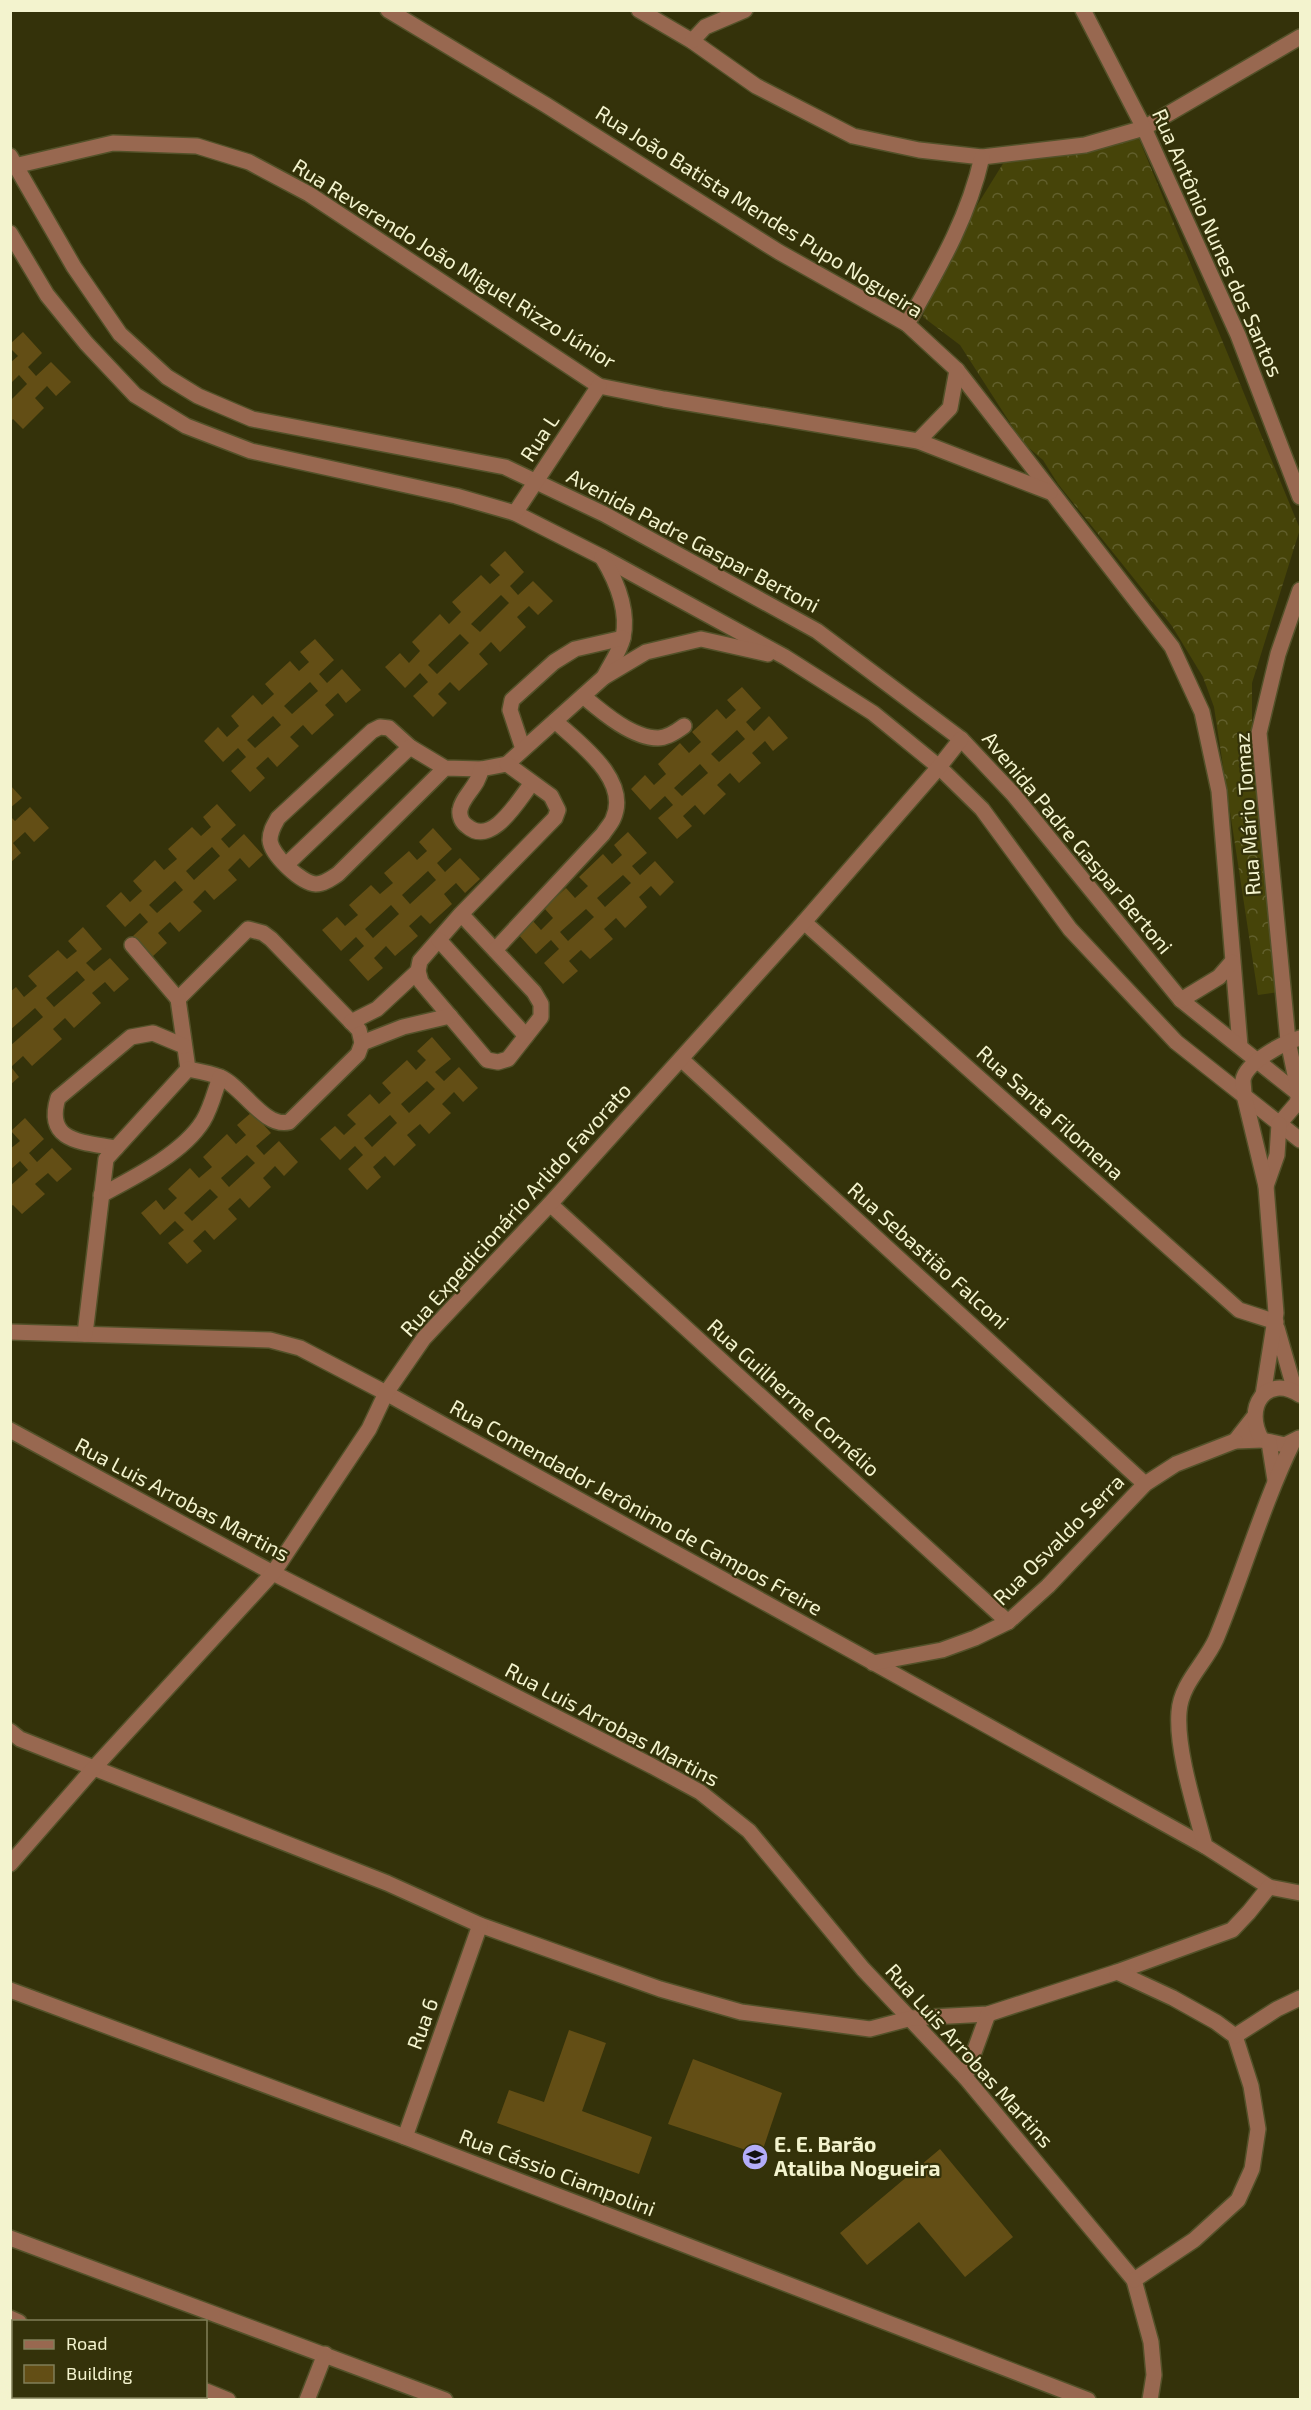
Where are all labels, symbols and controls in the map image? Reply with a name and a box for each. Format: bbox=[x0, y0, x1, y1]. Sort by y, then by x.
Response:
street label: Rua João Batista Mendes Pupo Nogueira bbox=[592, 99, 928, 322]
street label: Rua Antônio Nunes dos Santos bbox=[1148, 104, 1289, 380]
street label: Rua Reverendo João Miguel Rizzo Júnior bbox=[289, 152, 621, 373]
street label: Rua L bbox=[514, 408, 563, 466]
street label: Avenida Padre Gaspar Bertoni bbox=[563, 462, 824, 617]
street label: Avenida Padre Gaspar Bertoni bbox=[978, 726, 1178, 958]
street label: Rua Mário Tomaz bbox=[1228, 732, 1265, 896]
street label: Rua Santa Filomena bbox=[972, 1039, 1130, 1184]
street label: Rua Expedicionário Arlido Favorato bbox=[394, 1077, 635, 1341]
street label: Rua Sebastião Falconi bbox=[843, 1176, 1015, 1334]
street label: Rua Guilherme Cornélio bbox=[703, 1313, 885, 1481]
street label: Rua Comendador Jerônimo de Campos Freire bbox=[446, 1393, 827, 1620]
street label: Rua Luis Arrobas Martins bbox=[71, 1432, 294, 1566]
street label: Rua Osvaldo Serra bbox=[987, 1468, 1129, 1610]
street label: Rua Luis Arrobas Martins bbox=[501, 1657, 724, 1791]
street label: Rua Luis Arrobas Martins bbox=[881, 1958, 1059, 2152]
street label: Rua 6 bbox=[401, 1994, 442, 2053]
street label: Rua Cássio Ciampolini bbox=[456, 2123, 659, 2221]
place label: E. E. Barão Ataliba Nogueira bbox=[774, 2131, 940, 2180]
school or university icon: E. E. Barão Ataliba Nogueira bbox=[740, 2142, 770, 2172]
legend bbox=[12, 2320, 207, 2398]
text: Road bbox=[66, 2332, 107, 2354]
text: Building bbox=[66, 2362, 133, 2384]

